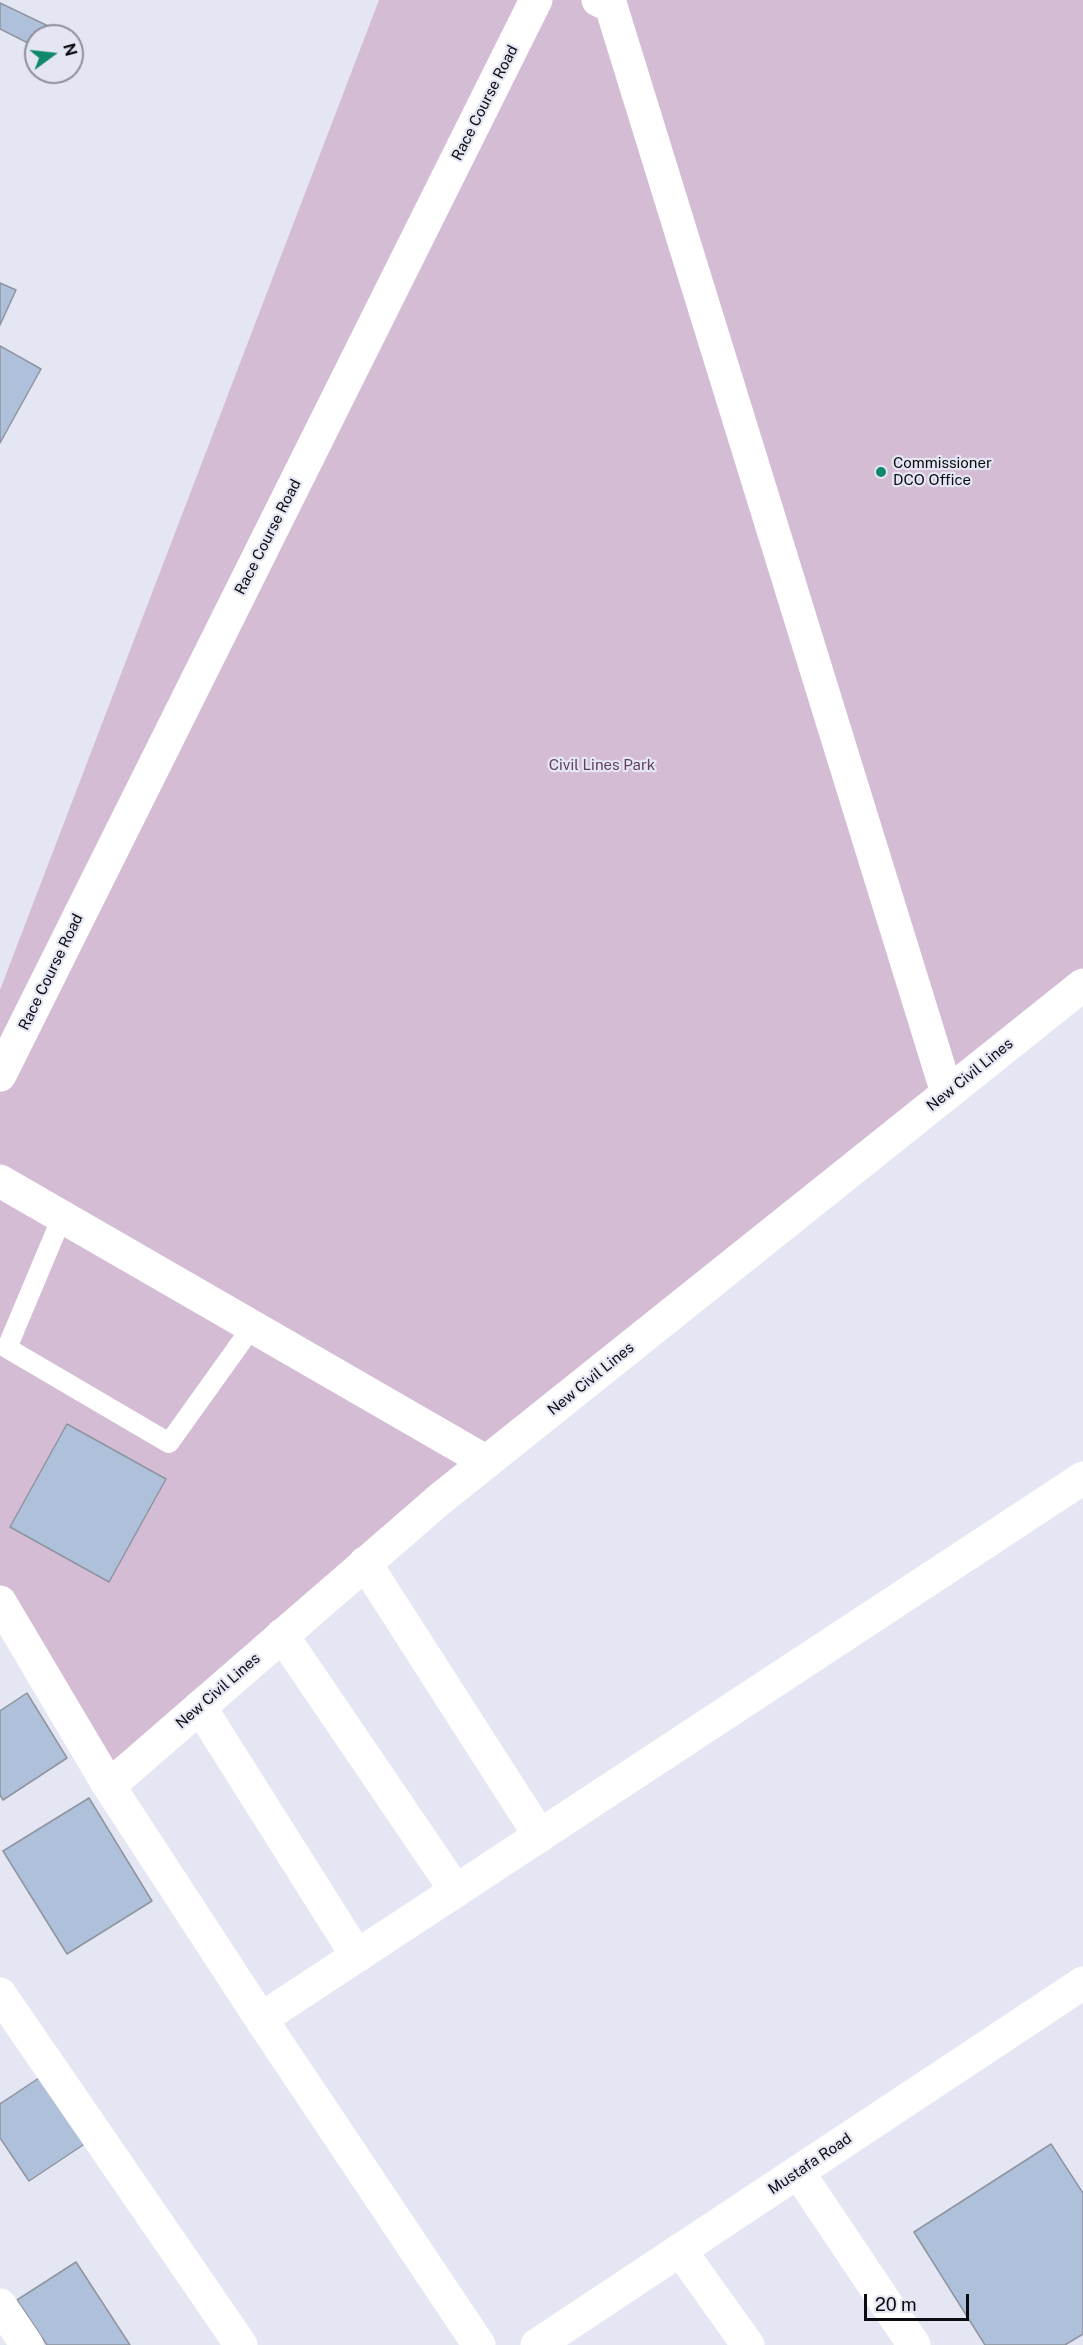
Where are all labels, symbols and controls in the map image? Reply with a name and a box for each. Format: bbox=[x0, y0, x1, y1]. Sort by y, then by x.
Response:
north arrow bbox=[24, 24, 84, 84]
text: N bbox=[59, 41, 81, 58]
street label: Race Course Road bbox=[448, 42, 522, 164]
place label: Commissioner DCO Office bbox=[893, 454, 992, 489]
marker: Commissioner DCO Office bbox=[874, 465, 888, 479]
street label: Race Course Road bbox=[231, 476, 305, 598]
park label: Civil Lines Park bbox=[549, 756, 655, 774]
street label: Race Course Road bbox=[15, 911, 87, 1033]
street label: New Civil Lines bbox=[923, 1035, 1017, 1115]
street label: New Civil Lines bbox=[544, 1339, 638, 1419]
street label: New Civil Lines bbox=[172, 1650, 264, 1732]
street label: Mustafa Road bbox=[765, 2130, 855, 2198]
scale bar bbox=[867, 2282, 972, 2320]
text: 20 m bbox=[875, 2294, 917, 2315]

